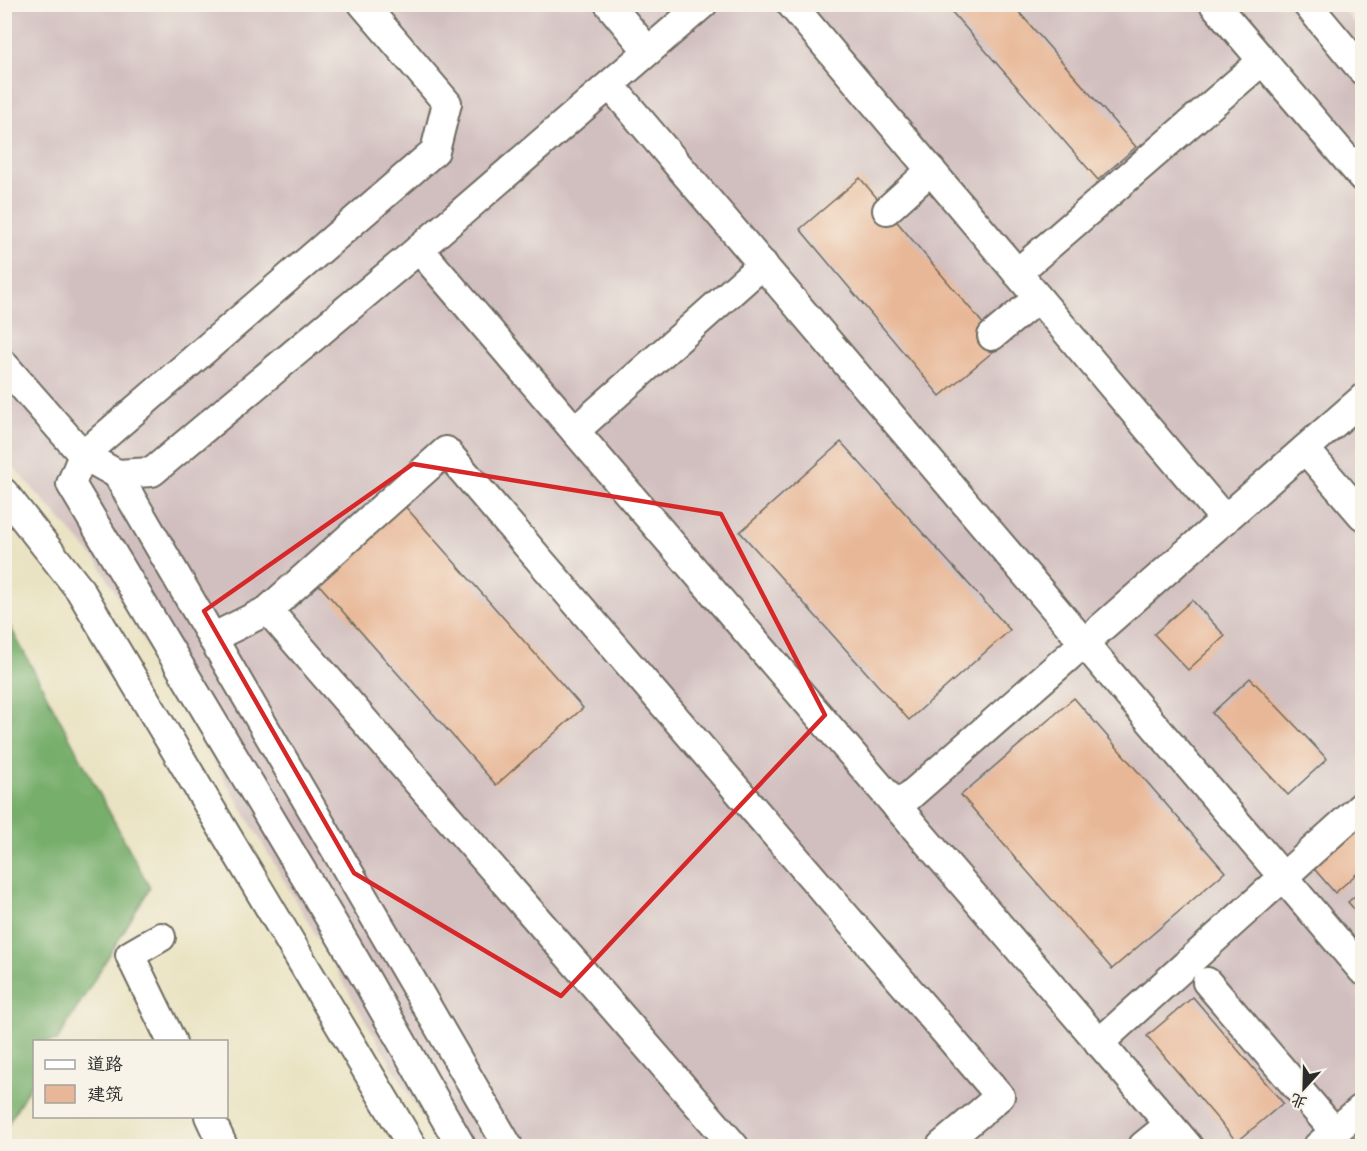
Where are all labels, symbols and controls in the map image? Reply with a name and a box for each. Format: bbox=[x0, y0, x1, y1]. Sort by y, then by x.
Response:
legend bbox=[33, 1040, 228, 1118]
text: 道路 bbox=[87, 1048, 123, 1080]
north arrow bbox=[1274, 1058, 1334, 1118]
text: 建筑 bbox=[87, 1078, 123, 1110]
text: 北 bbox=[1286, 1085, 1311, 1118]

